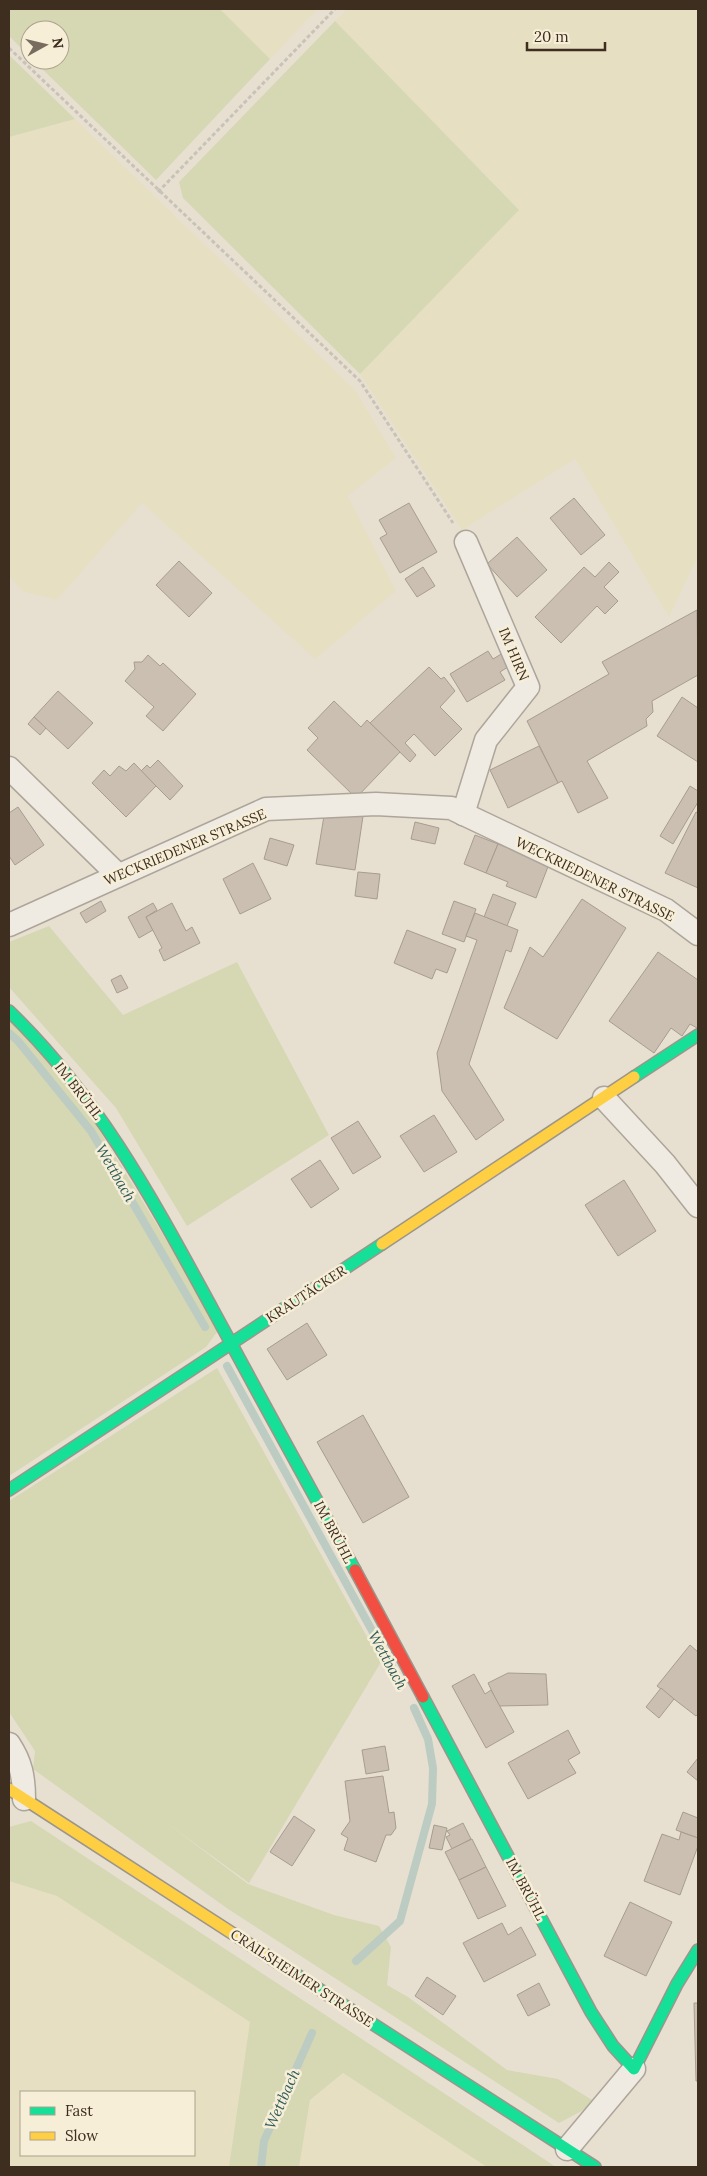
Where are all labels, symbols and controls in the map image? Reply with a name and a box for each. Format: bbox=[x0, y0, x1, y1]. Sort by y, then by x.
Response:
north arrow bbox=[20, 20, 70, 70]
scale bar bbox=[527, 20, 604, 52]
text: 20 m bbox=[534, 27, 569, 46]
text: N bbox=[48, 37, 68, 50]
street label: IM HIRN bbox=[495, 625, 533, 684]
street label: WECKRIEDENER STRASSE bbox=[101, 804, 269, 889]
street label: WECKRIEDENER STRASSE bbox=[513, 833, 678, 926]
street label: IM BRÜHL bbox=[51, 1059, 107, 1123]
water label: Wettbach bbox=[92, 1141, 140, 1206]
street label: KRAUTÄCKER bbox=[262, 1261, 350, 1327]
street label: IM BRÜHL bbox=[310, 1498, 358, 1566]
water label: Wettbach bbox=[364, 1628, 412, 1693]
street label: IM BRÜHL bbox=[502, 1855, 550, 1923]
street label: CRAILSHEIMER STRASSE bbox=[227, 1925, 377, 2031]
water label: Wettbach bbox=[260, 2066, 304, 2132]
legend bbox=[20, 2091, 195, 2156]
text: Fast bbox=[65, 2101, 93, 2120]
text: Slow bbox=[65, 2126, 98, 2145]

